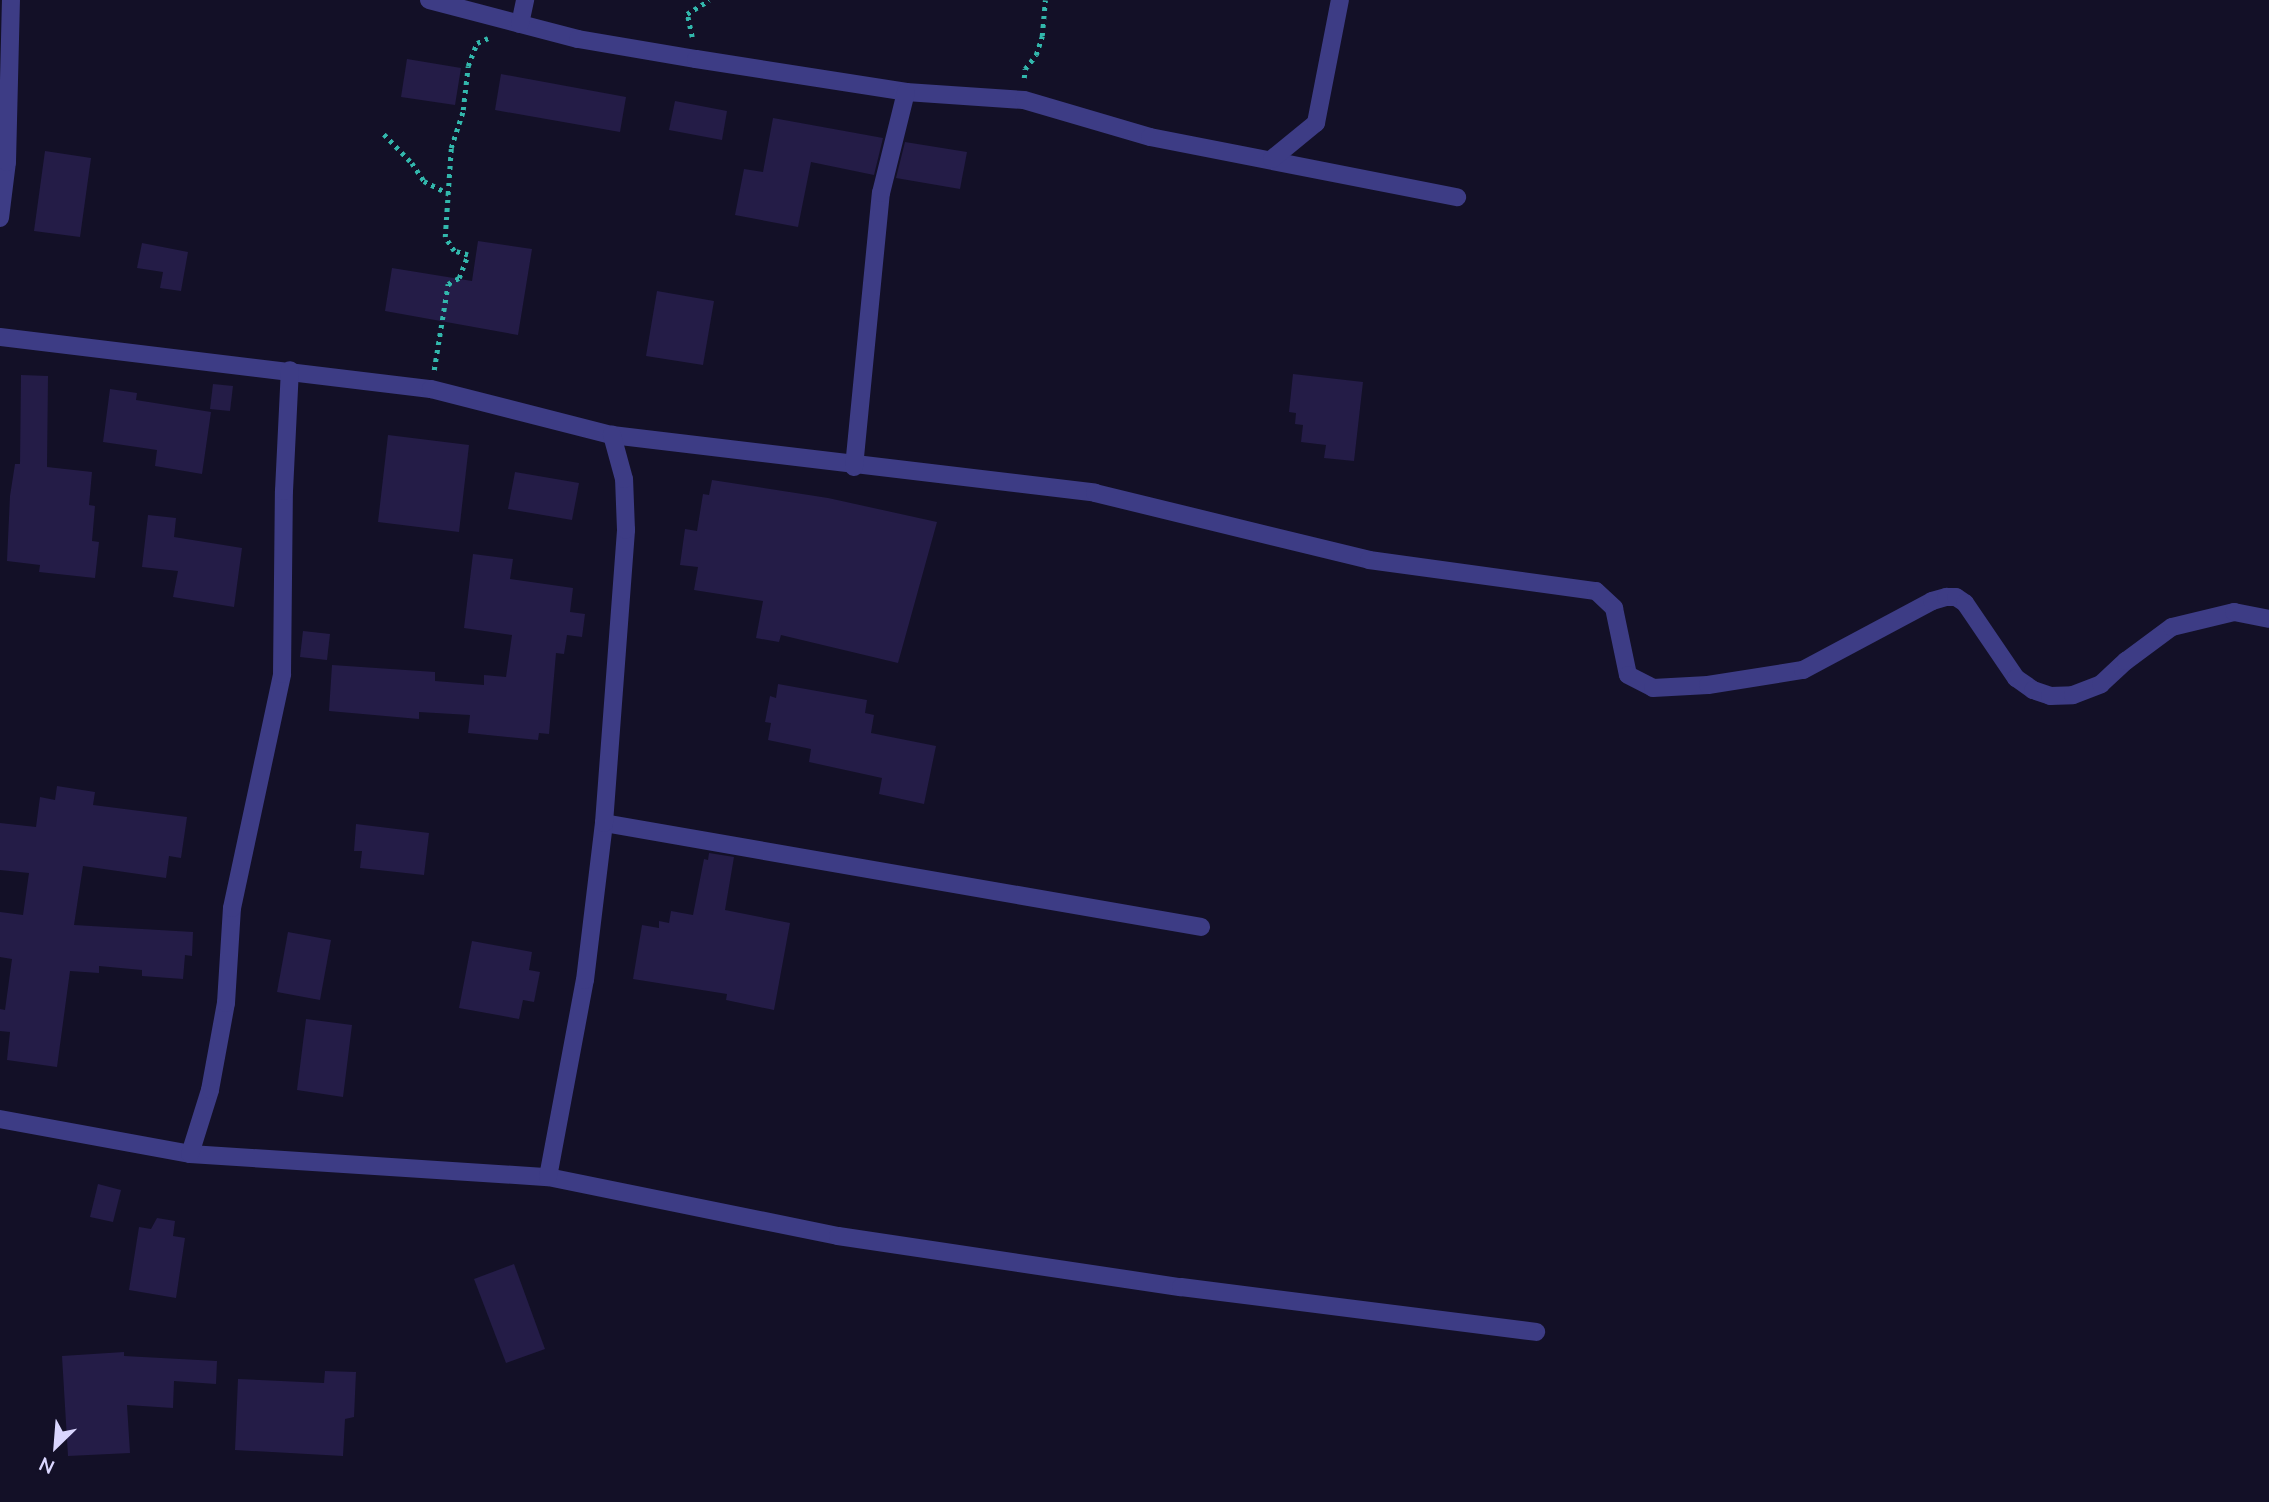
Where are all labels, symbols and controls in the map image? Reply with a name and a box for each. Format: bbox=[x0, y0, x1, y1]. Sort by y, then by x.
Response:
north arrow bbox=[21, 1411, 91, 1481]
text: N bbox=[35, 1450, 59, 1480]

